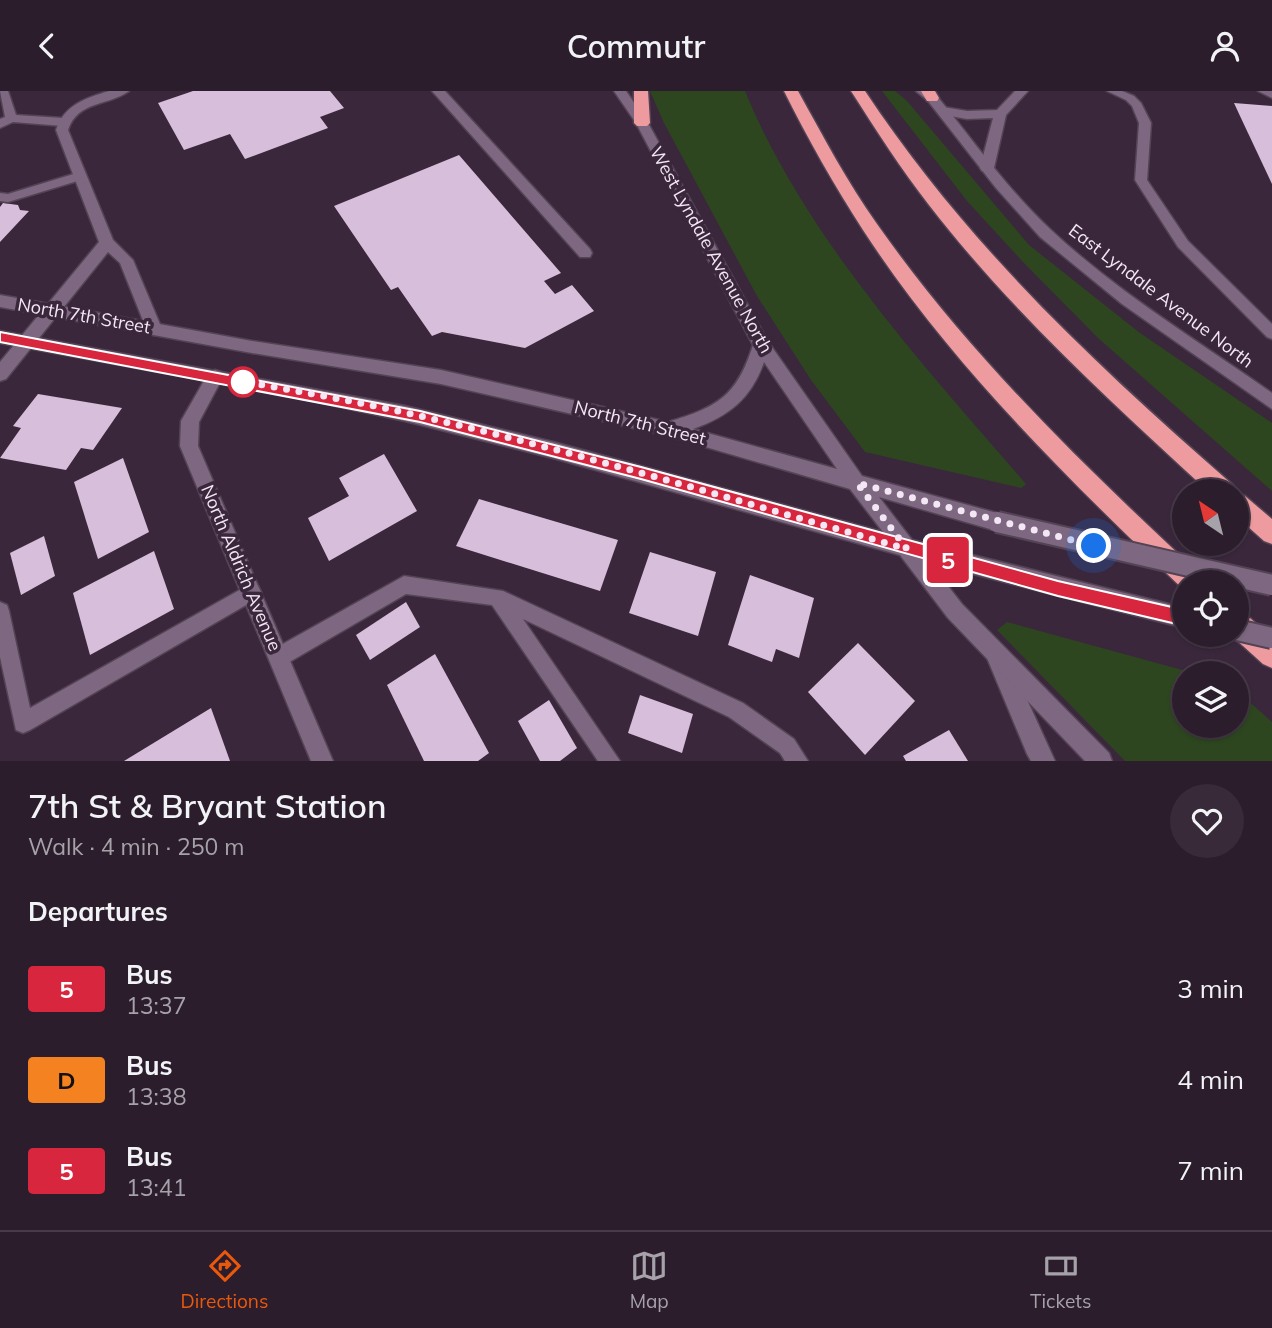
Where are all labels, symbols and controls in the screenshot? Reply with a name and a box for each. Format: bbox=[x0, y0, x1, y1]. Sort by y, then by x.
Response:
text: Commutr bbox=[567, 26, 705, 66]
icon: back bbox=[28, 27, 66, 65]
icon: person bbox=[1206, 27, 1244, 65]
street label: West Lyndale Avenue North bbox=[645, 142, 778, 357]
street label: East Lyndale Avenue North bbox=[1064, 219, 1258, 373]
street label: North 7th Street bbox=[16, 293, 152, 339]
unlabelled marker bbox=[228, 367, 258, 397]
street label: North 7th Street bbox=[572, 395, 708, 450]
north arrow bbox=[1172, 479, 1250, 557]
map controls bbox=[1172, 479, 1249, 738]
street label: North Aldrich Avenue bbox=[196, 481, 287, 654]
your location bbox=[1076, 528, 1111, 563]
line badge: 5 bbox=[925, 537, 971, 583]
text: 5 bbox=[941, 545, 955, 575]
button: locate bbox=[1172, 570, 1249, 647]
button: layers bbox=[1172, 661, 1249, 738]
button: heart bbox=[1170, 784, 1244, 858]
text: 7th St & Bryant Station bbox=[28, 785, 387, 826]
text: Walk · 4 min · 250 m bbox=[28, 832, 245, 861]
text: Departures bbox=[28, 895, 168, 928]
text: Bus bbox=[126, 958, 172, 991]
text: 3 min bbox=[1177, 972, 1244, 1005]
text: 5 bbox=[59, 974, 74, 1004]
text: 13:37 bbox=[126, 991, 186, 1020]
text: Bus bbox=[126, 1049, 172, 1082]
text: 4 min bbox=[1177, 1063, 1244, 1096]
text: D bbox=[57, 1065, 76, 1095]
text: 13:38 bbox=[126, 1082, 186, 1111]
text: Bus bbox=[126, 1140, 172, 1173]
text: 7 min bbox=[1177, 1154, 1244, 1187]
text: 5 bbox=[59, 1156, 74, 1186]
text: 13:41 bbox=[126, 1173, 186, 1202]
tab: Directions bbox=[181, 1247, 268, 1313]
tab: Map bbox=[630, 1247, 669, 1313]
tab: Tickets bbox=[1030, 1247, 1091, 1313]

